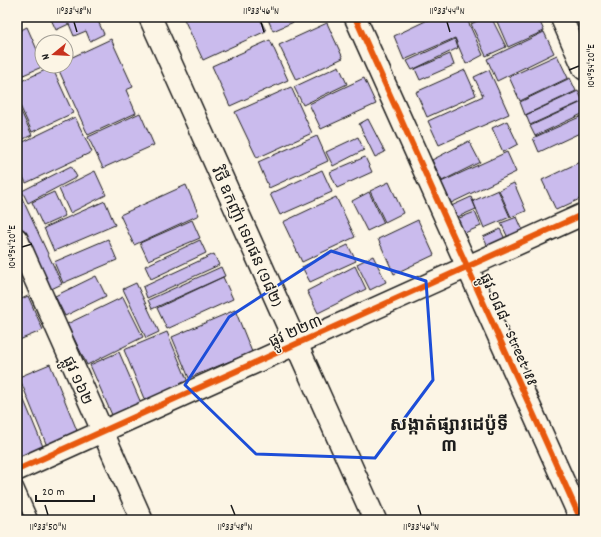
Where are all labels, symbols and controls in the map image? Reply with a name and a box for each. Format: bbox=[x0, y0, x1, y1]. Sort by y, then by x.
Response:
text: 11°33'48"N bbox=[56, 5, 92, 19]
text: 11°33'46"N bbox=[243, 5, 279, 19]
text: 11°33'44"N bbox=[429, 5, 465, 19]
north arrow bbox=[34, 34, 74, 74]
text: 104°54'20"E bbox=[585, 44, 599, 88]
text: N bbox=[38, 51, 55, 62]
street label: វិថី ឧកញ៉ា ទេពផន (១៨២) bbox=[204, 162, 288, 311]
text: 104°54'20"E bbox=[6, 225, 20, 269]
street label: ផ្លូវ ១៨៨ - Street 188 bbox=[472, 270, 543, 390]
street label: ផ្លូវ ២២៣ bbox=[265, 310, 327, 355]
street label: ផ្លូវ ១៦២ bbox=[55, 353, 98, 409]
district label: សង្កាត់ផ្សារដេប៉ូទី ៣ bbox=[390, 414, 508, 460]
scale bar bbox=[36, 477, 94, 503]
text: 20 m bbox=[42, 484, 65, 501]
text: 11°33'50"N bbox=[29, 521, 67, 535]
text: 11°33'48"N bbox=[217, 521, 253, 535]
text: 11°33'46"N bbox=[403, 521, 439, 535]

